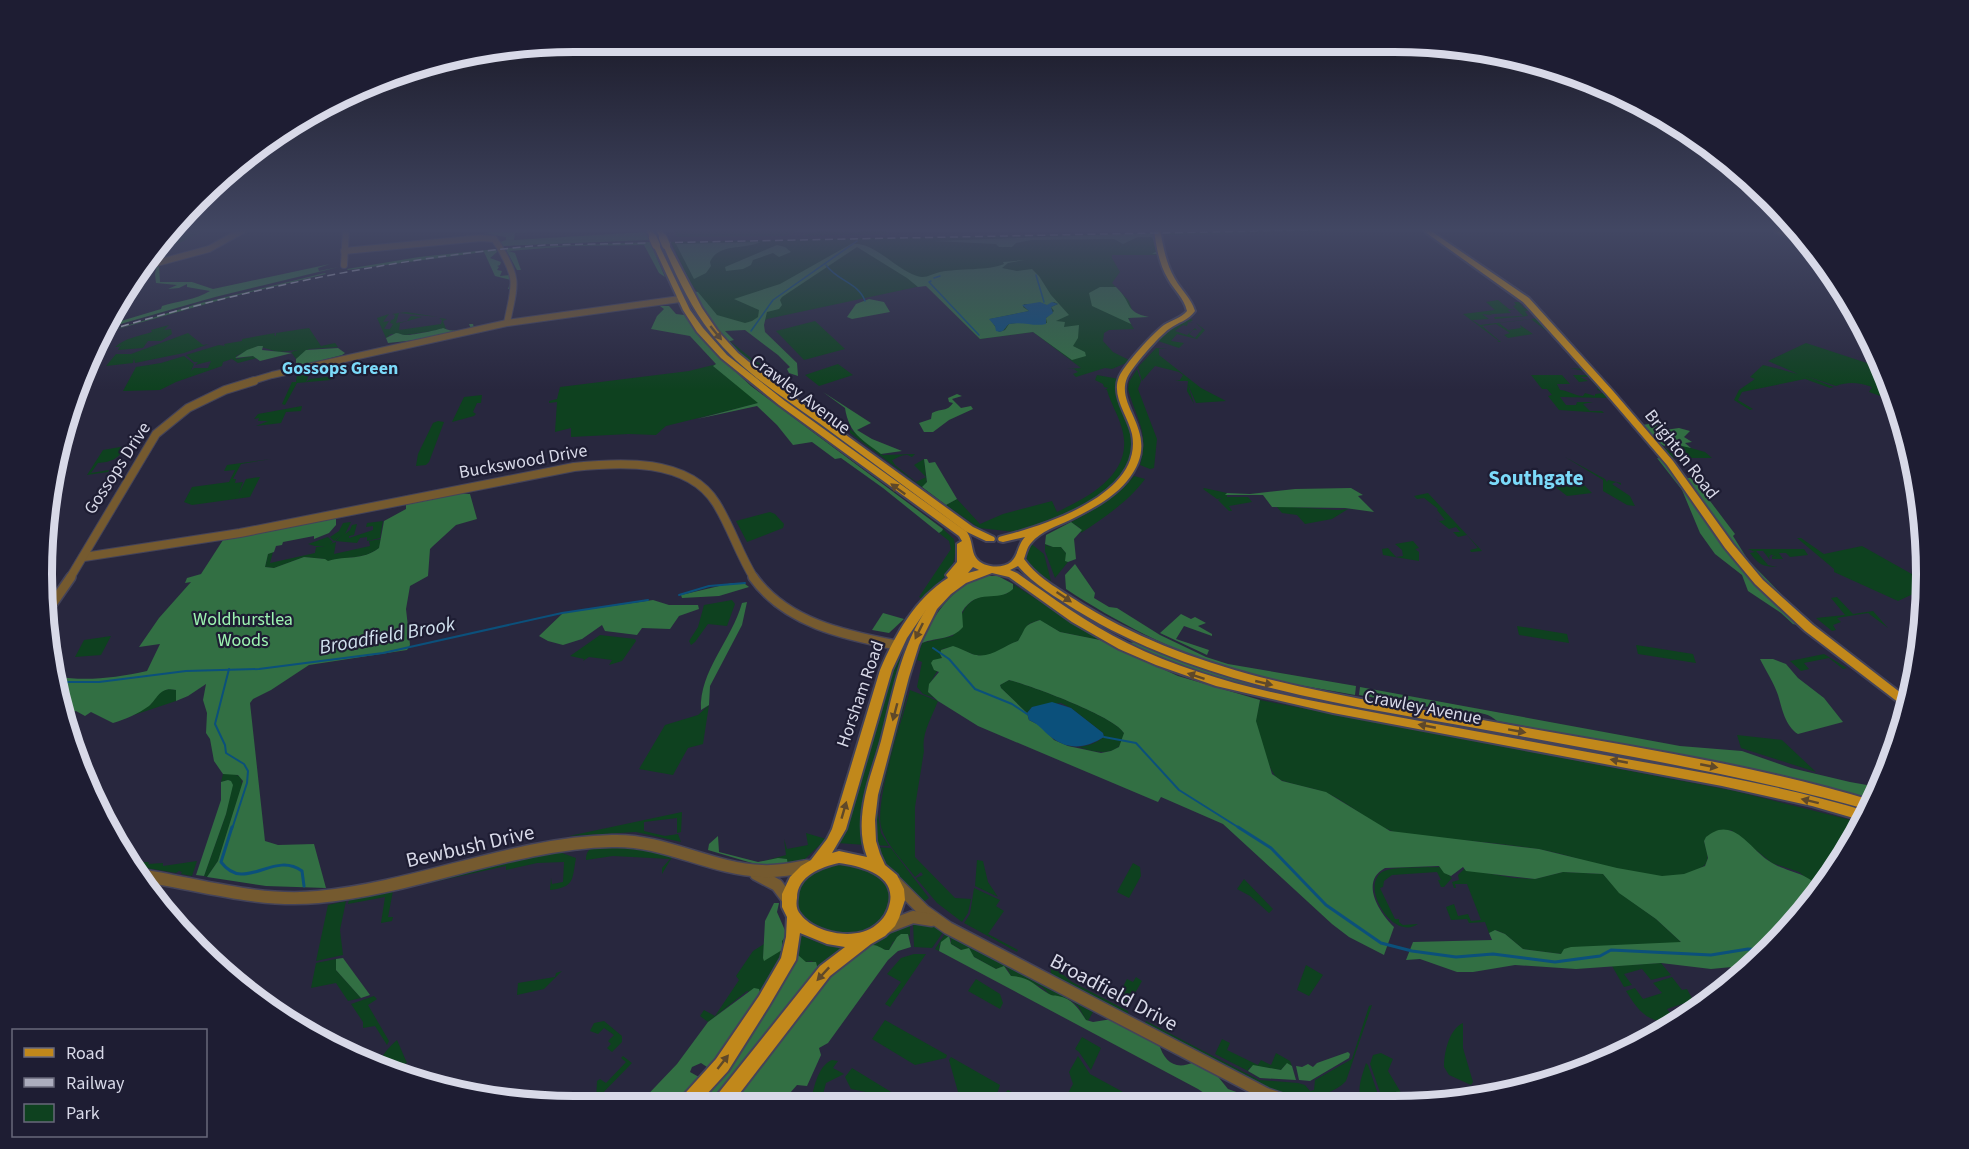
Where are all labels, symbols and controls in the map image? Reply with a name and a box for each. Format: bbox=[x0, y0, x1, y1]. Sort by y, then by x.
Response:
one-way arrow bbox=[709, 325, 722, 340]
street label: Crawley Avenue bbox=[746, 349, 856, 440]
district label: Gossops Green bbox=[282, 356, 398, 381]
street label: Brighton Road bbox=[1639, 404, 1725, 504]
street label: Gossops Drive bbox=[78, 417, 157, 519]
street label: Buckswood Drive bbox=[457, 438, 589, 485]
district label: Southgate bbox=[1488, 463, 1584, 493]
one-way arrow bbox=[890, 483, 906, 495]
one-way arrow bbox=[1055, 591, 1071, 603]
park label: Woldhurstlea Woods bbox=[193, 607, 293, 653]
water label: Broadfield Brook bbox=[317, 610, 458, 662]
one-way arrow bbox=[915, 623, 924, 640]
street label: Horsham Road bbox=[831, 638, 890, 751]
one-way arrow bbox=[1187, 670, 1205, 680]
one-way arrow bbox=[1255, 679, 1274, 688]
street label: Crawley Avenue bbox=[1362, 684, 1484, 731]
one-way arrow bbox=[890, 703, 899, 721]
one-way arrow bbox=[1417, 721, 1436, 730]
one-way arrow bbox=[1508, 727, 1527, 736]
one-way arrow bbox=[1609, 756, 1628, 765]
one-way arrow bbox=[1700, 762, 1719, 771]
one-way arrow bbox=[1801, 795, 1819, 805]
one-way arrow bbox=[840, 801, 850, 820]
street label: Bewbush Drive bbox=[403, 817, 537, 875]
street label: Broadfield Drive bbox=[1045, 946, 1183, 1038]
one-way arrow bbox=[816, 967, 830, 981]
legend bbox=[12, 1029, 207, 1137]
text: Road bbox=[66, 1041, 105, 1066]
one-way arrow bbox=[717, 1054, 730, 1070]
text: Railway bbox=[66, 1071, 125, 1096]
text: Park bbox=[66, 1101, 100, 1126]

